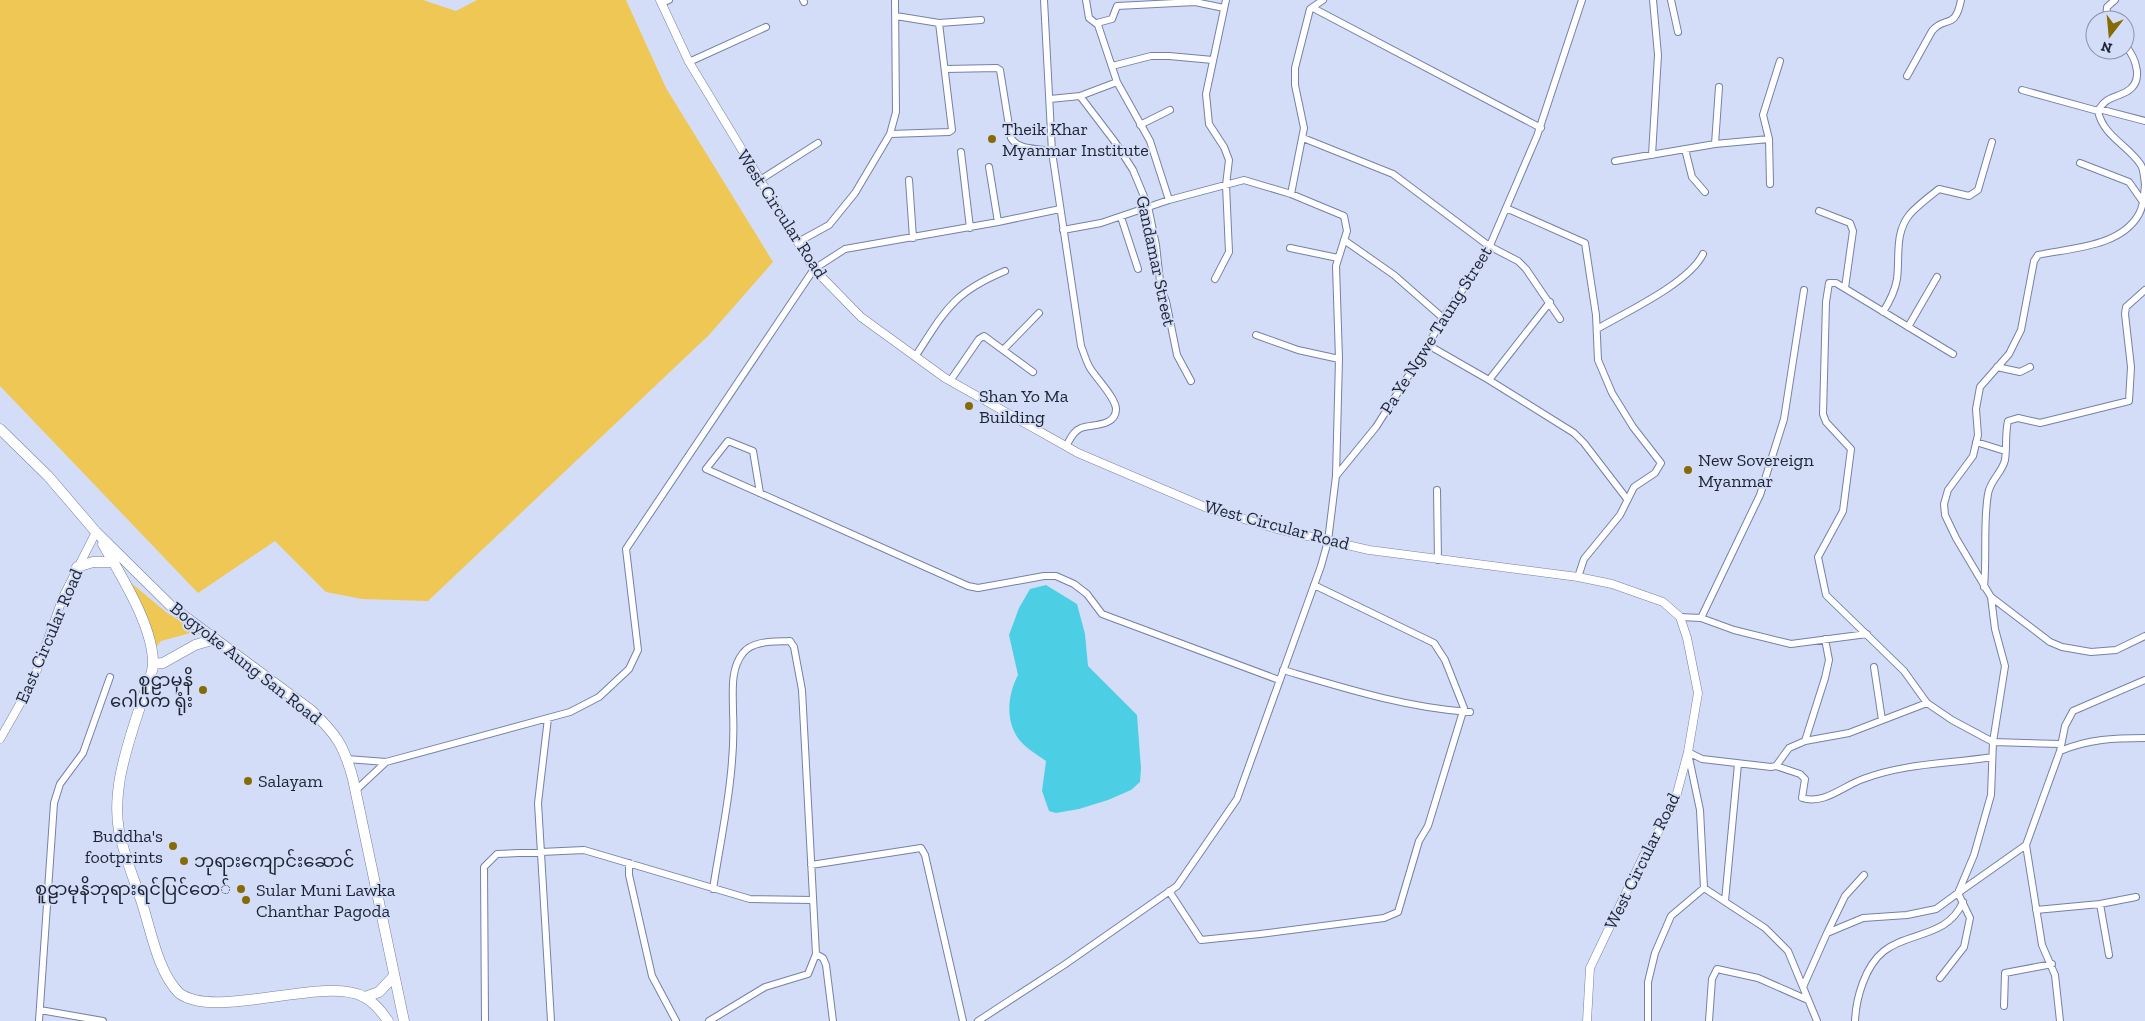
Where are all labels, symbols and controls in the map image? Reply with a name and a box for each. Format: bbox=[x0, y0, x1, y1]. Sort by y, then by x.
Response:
north arrow bbox=[2085, 10, 2135, 60]
text: N bbox=[2099, 37, 2114, 57]
place label: Theik Khar Myanmar Institute bbox=[1002, 118, 1149, 161]
marker: Theik Khar Myanmar Institute bbox=[986, 133, 998, 145]
street label: West Circular Road bbox=[732, 145, 832, 283]
street label: Gandamar Street bbox=[1131, 194, 1181, 329]
street label: Pa Ye Ngwe Taung Street bbox=[1375, 242, 1497, 418]
place label: Shan Yo Ma Building bbox=[979, 385, 1069, 428]
marker: Shan Yo Ma Building bbox=[963, 400, 975, 412]
place label: New Sovereign Myanmar bbox=[1698, 449, 1814, 492]
marker: New Sovereign Myanmar bbox=[1682, 464, 1694, 476]
street label: West Circular Road bbox=[1202, 495, 1352, 555]
street label: East Circular Road bbox=[11, 565, 87, 707]
street label: Bogyoke Aung San Road bbox=[166, 597, 326, 729]
place label: စူဠာမုနိ ဂေါပက ရုံး bbox=[110, 666, 193, 716]
marker: စူဠာမုနိ ဂေါပက ရုံး bbox=[197, 684, 209, 696]
place label: Salayam bbox=[258, 770, 323, 792]
marker: Salayam bbox=[242, 775, 254, 787]
street label: West Circular Road bbox=[1599, 789, 1685, 933]
place label: Buddha's footprints bbox=[85, 825, 163, 868]
marker: Buddha's footprints bbox=[167, 840, 179, 852]
place label: ဘုရားကျောင်းဆောင် bbox=[194, 848, 354, 876]
marker: ဘုရားကျောင်းဆောင် bbox=[178, 855, 190, 867]
place label: စူဠာမုနိဘုရားရင်ပြင်တေ် bbox=[35, 875, 231, 904]
place label: Sular Muni Lawka Chanthar Pagoda bbox=[256, 879, 396, 922]
marker: စူဠာမုနိဘုရားရင်ပြင်တေ် bbox=[235, 883, 247, 895]
marker: Sular Muni Lawka Chanthar Pagoda bbox=[240, 894, 252, 906]

